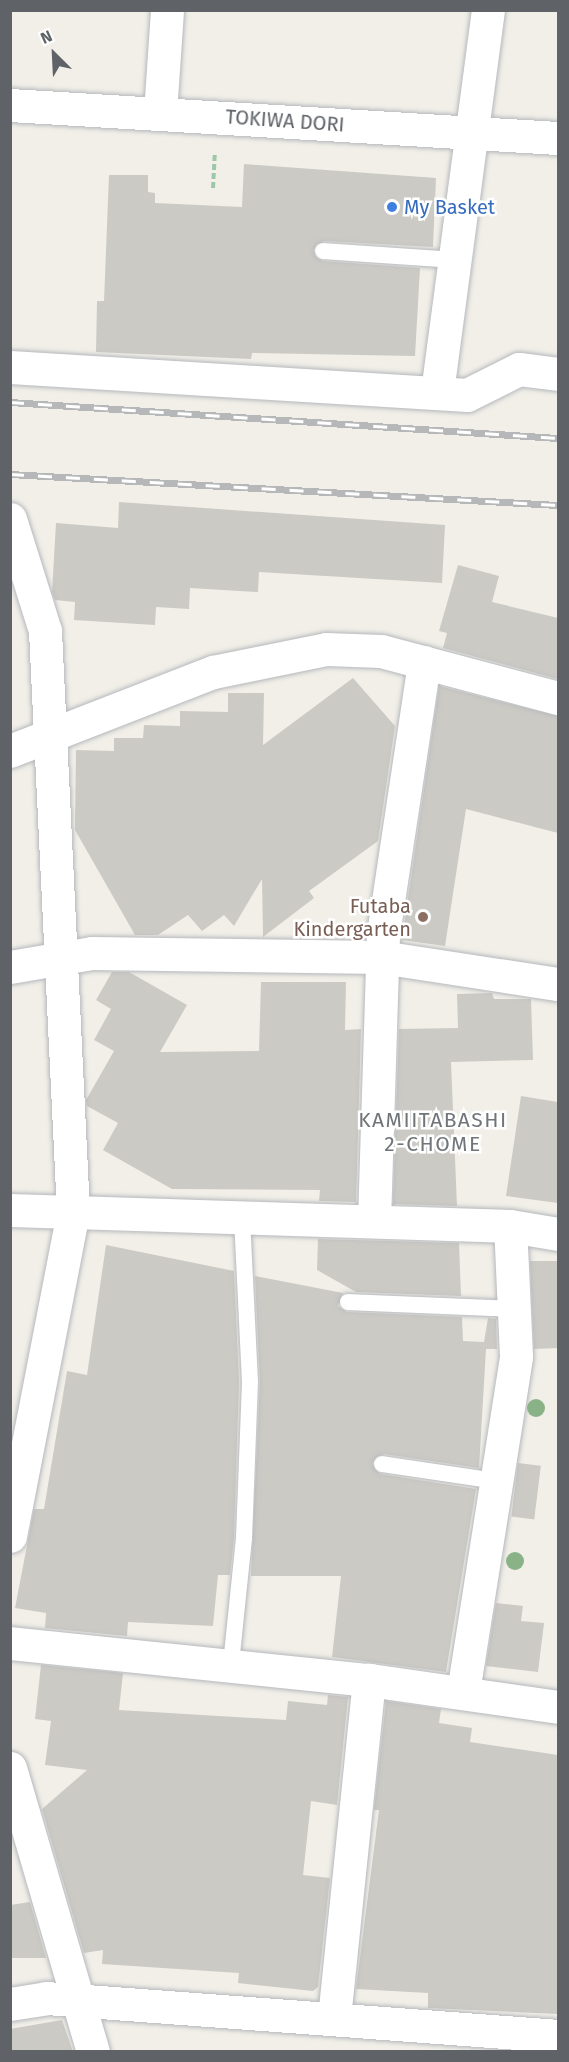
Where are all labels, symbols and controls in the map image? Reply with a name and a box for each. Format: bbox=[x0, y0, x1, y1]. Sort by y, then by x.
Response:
north arrow bbox=[24, 24, 84, 84]
text: N bbox=[38, 26, 55, 48]
street label: TOKIWA DORI bbox=[225, 105, 345, 137]
place label: My Basket bbox=[404, 195, 495, 219]
marker: My Basket bbox=[385, 200, 399, 214]
place label: Futaba Kindergarten bbox=[293, 894, 411, 941]
marker: Futaba Kindergarten bbox=[416, 910, 430, 924]
district label: KAMIITABASHI 2-CHOME bbox=[358, 1107, 508, 1157]

